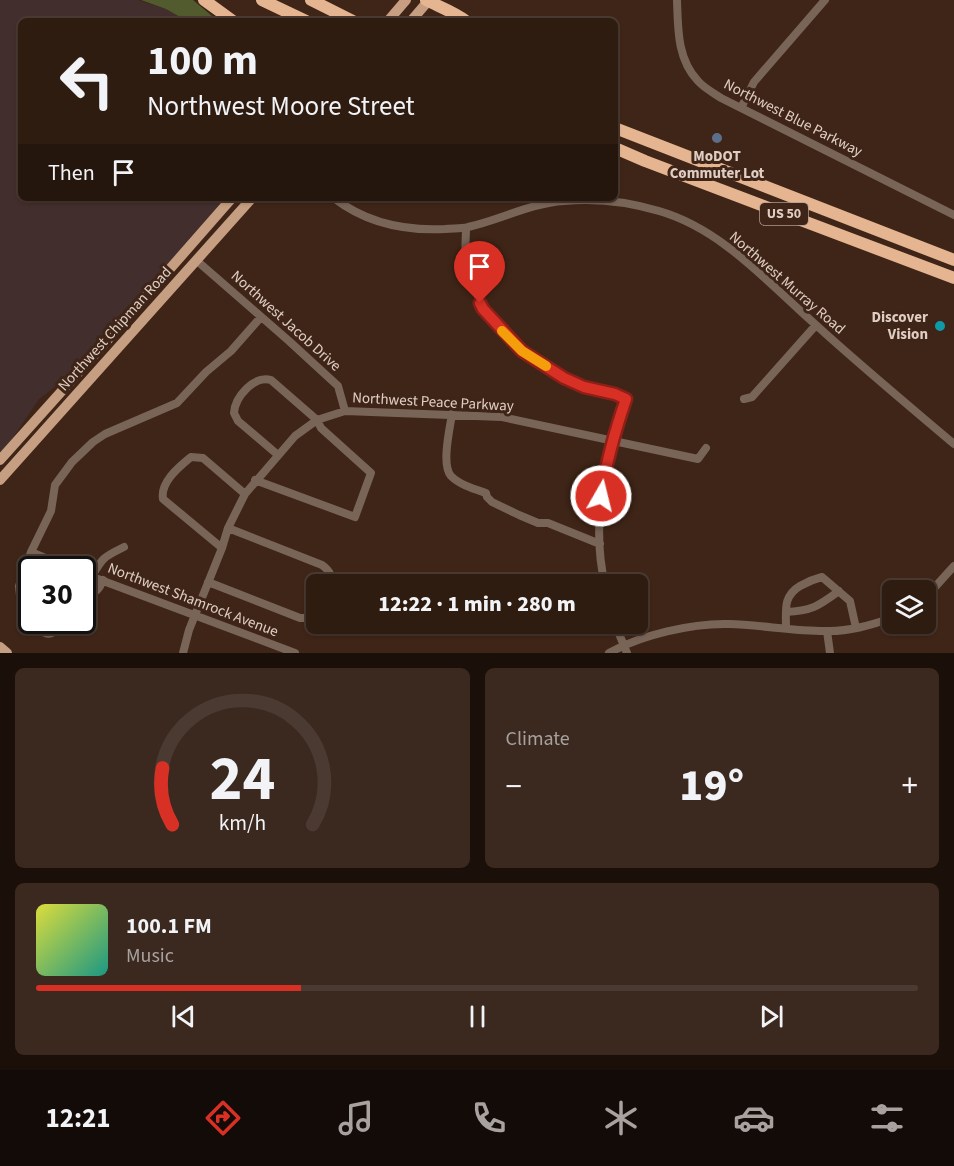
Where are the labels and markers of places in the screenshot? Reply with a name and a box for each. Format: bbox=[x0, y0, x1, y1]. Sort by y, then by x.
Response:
marker: MoDOT Commuter Lot bbox=[710, 131, 724, 145]
place label: MoDOT Commuter Lot bbox=[670, 146, 765, 184]
pin bbox=[454, 241, 505, 303]
place label: Discover Vision bbox=[871, 307, 928, 345]
marker: Discover Vision bbox=[933, 319, 947, 333]

